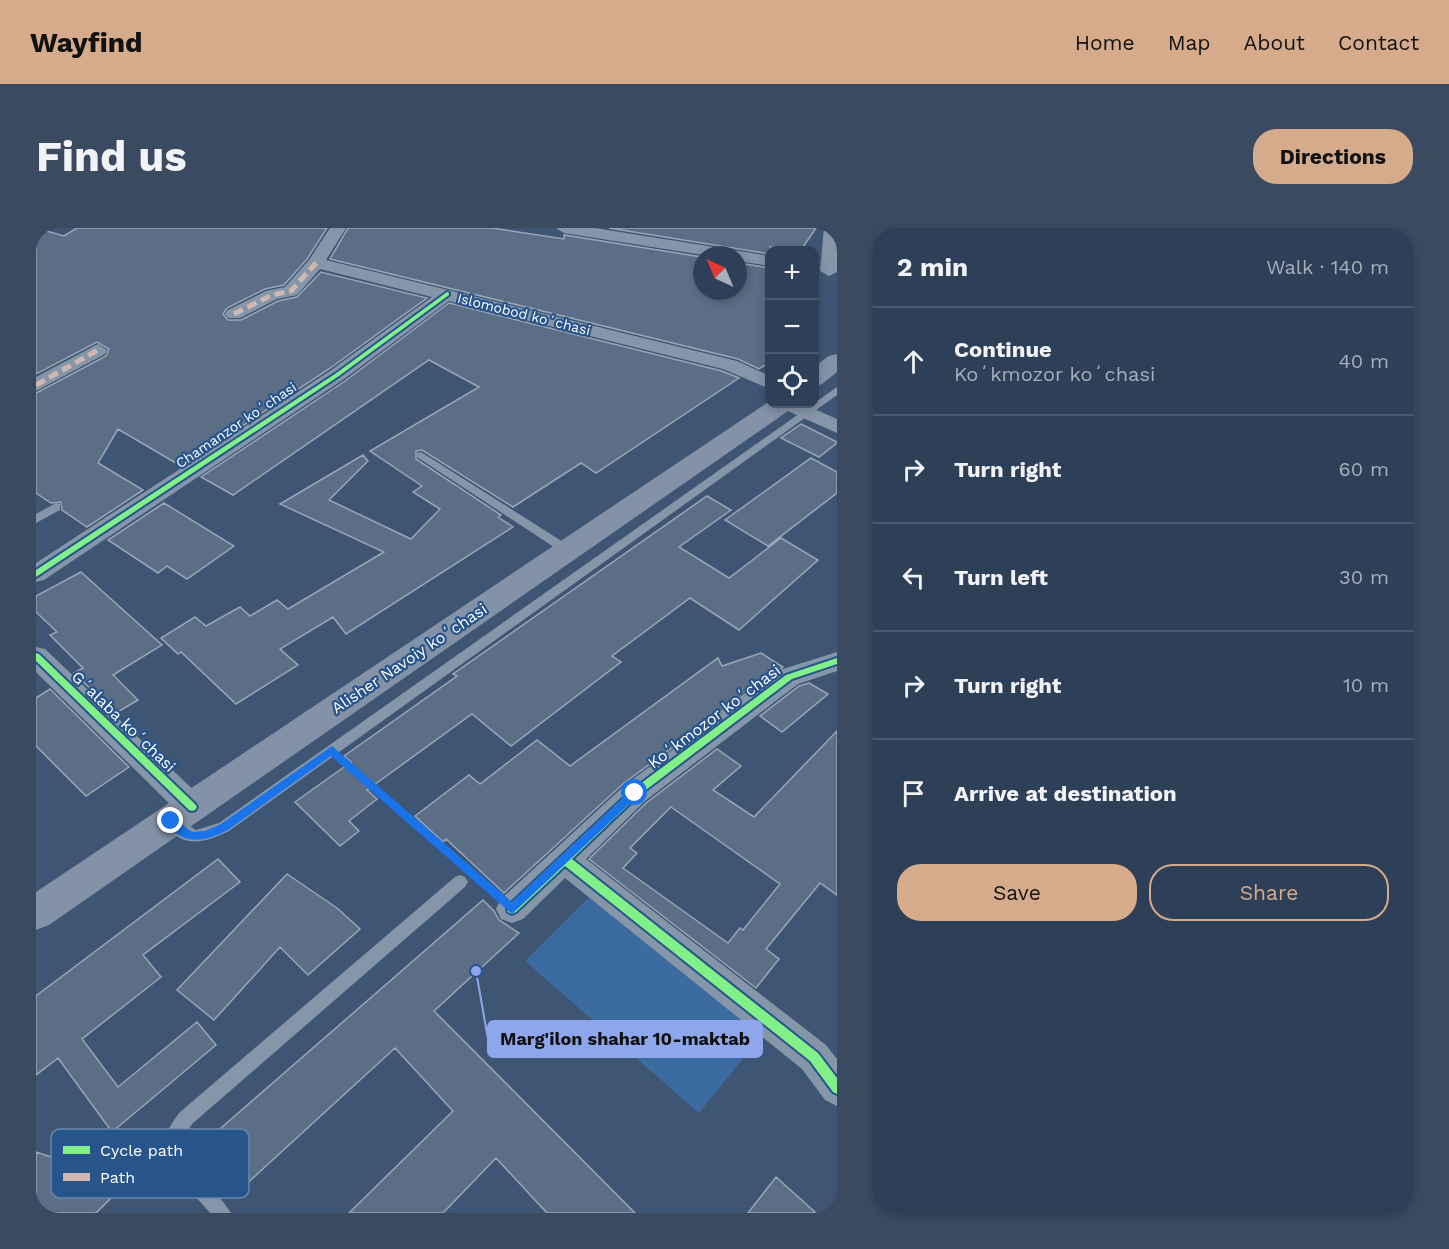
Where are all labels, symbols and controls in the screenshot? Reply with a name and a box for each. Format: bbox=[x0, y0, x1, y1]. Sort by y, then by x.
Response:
text: Wayfind bbox=[30, 26, 143, 59]
text: Home bbox=[1075, 30, 1135, 55]
text: Map bbox=[1168, 30, 1211, 55]
text: About bbox=[1244, 30, 1305, 55]
text: Contact bbox=[1338, 30, 1419, 55]
button: Directions bbox=[1253, 129, 1413, 184]
text: Find us bbox=[36, 132, 187, 181]
north arrow bbox=[693, 246, 747, 300]
map controls bbox=[765, 246, 819, 408]
button: + bbox=[765, 246, 819, 300]
text: 2 min bbox=[897, 252, 968, 282]
text: Walk · 140 m bbox=[1266, 255, 1389, 279]
street label: Islomobod koʻchasi bbox=[456, 290, 592, 338]
button: − bbox=[765, 300, 819, 354]
text: Continue bbox=[954, 337, 1052, 362]
icon: ahead bbox=[897, 345, 930, 378]
text: 40 m bbox=[1338, 349, 1389, 373]
button: locate bbox=[765, 354, 819, 408]
text: Koʻkmozor koʻchasi bbox=[954, 362, 1155, 386]
street label: Chamanzor koʻchasi bbox=[173, 379, 299, 471]
icon: right bbox=[897, 453, 930, 486]
text: Turn right bbox=[954, 457, 1061, 482]
text: 60 m bbox=[1339, 457, 1389, 481]
icon: left bbox=[897, 561, 930, 594]
text: Turn left bbox=[954, 565, 1048, 590]
text: 30 m bbox=[1339, 565, 1389, 589]
street label: Alisher Navoiy koʻchasi bbox=[328, 599, 491, 718]
street label: Koʻkmozor koʻchasi bbox=[644, 660, 784, 772]
street label: Gʻalaba koʻchasi bbox=[68, 667, 180, 776]
icon: right bbox=[897, 669, 930, 702]
text: Turn right bbox=[954, 673, 1061, 698]
text: 10 m bbox=[1343, 673, 1389, 697]
icon: arrive bbox=[897, 777, 930, 810]
route start bbox=[621, 779, 647, 805]
text: Arrive at destination bbox=[954, 781, 1177, 806]
route end bbox=[157, 807, 183, 833]
button: Save bbox=[897, 864, 1137, 921]
button: Share bbox=[1149, 864, 1389, 921]
callout: Marg'ilon shahar 10-maktab bbox=[488, 1021, 762, 1057]
text: Marg'ilon shahar 10-maktab bbox=[500, 1028, 750, 1049]
legend bbox=[51, 1129, 249, 1198]
text: Cycle path bbox=[100, 1141, 183, 1160]
text: Path bbox=[100, 1168, 135, 1187]

